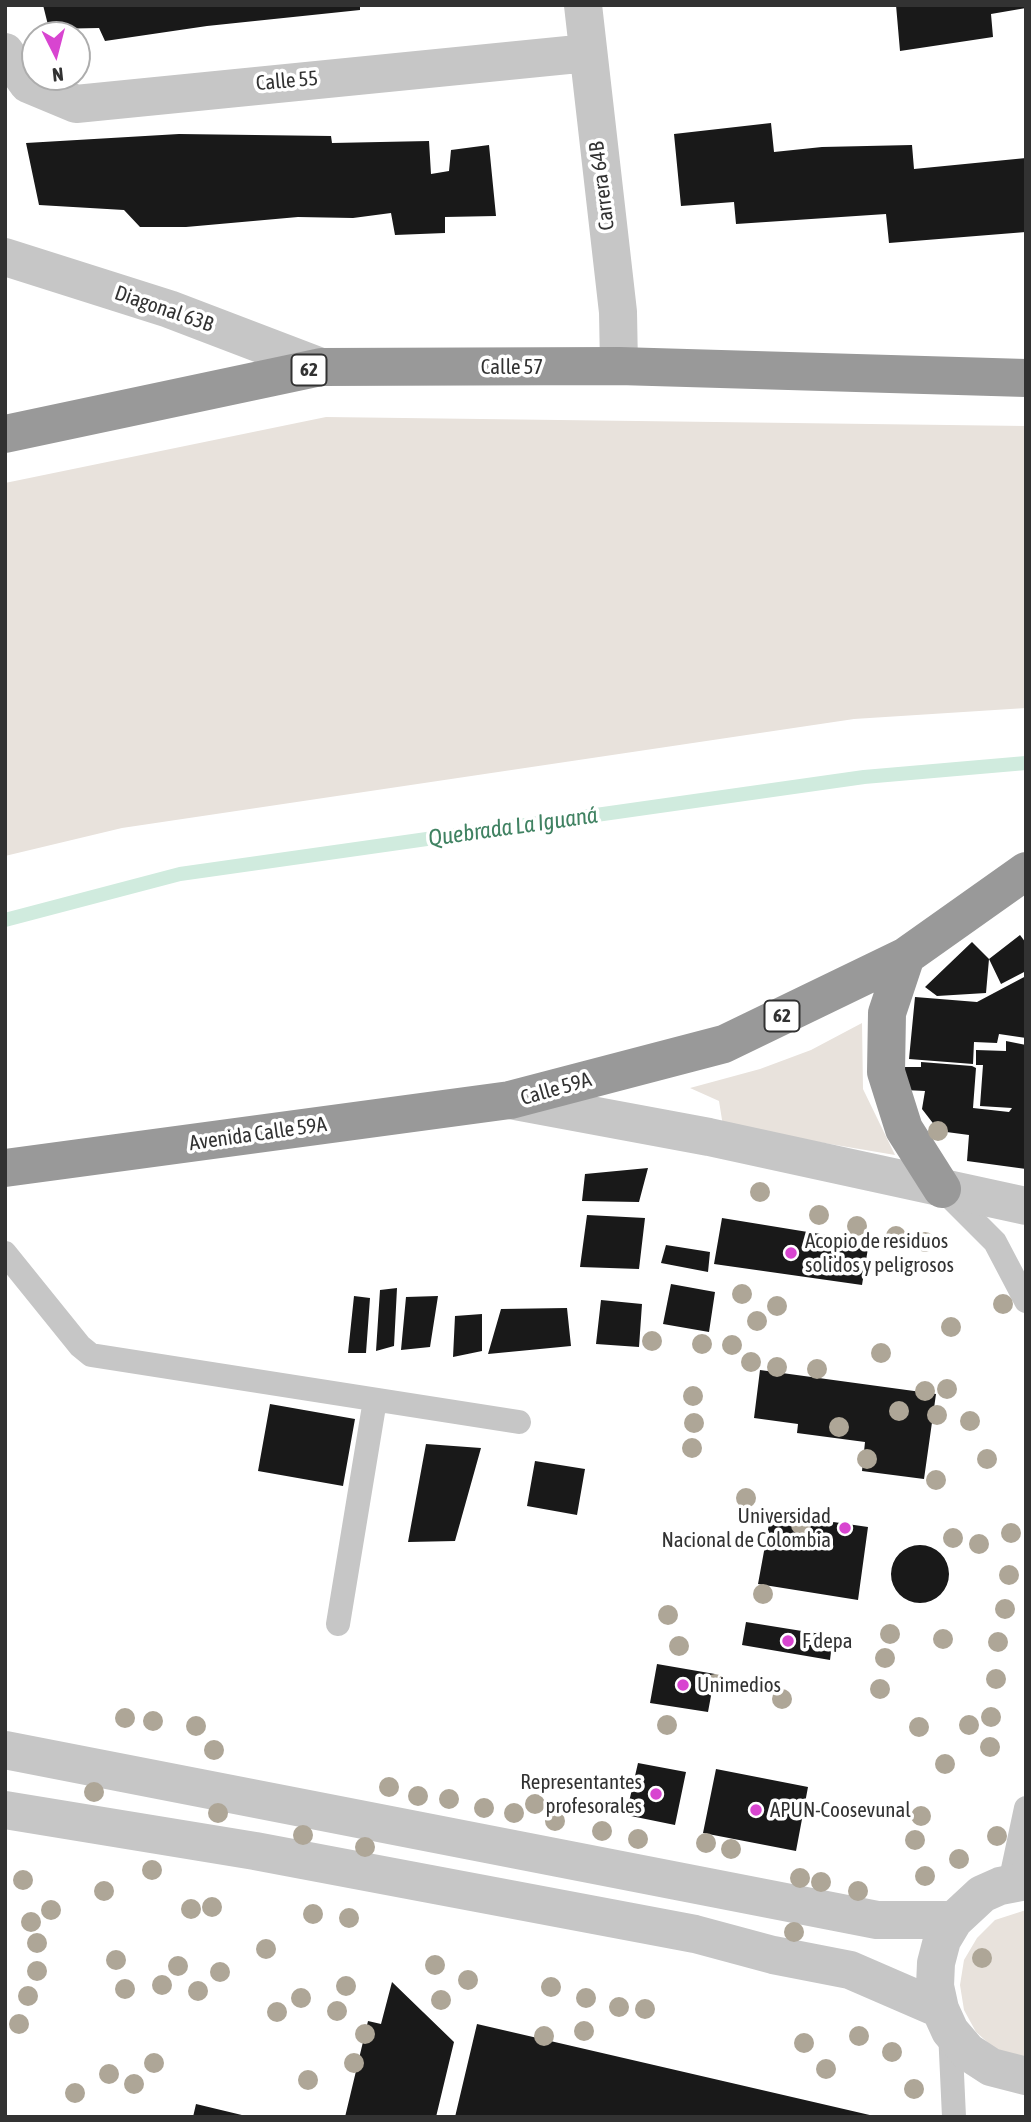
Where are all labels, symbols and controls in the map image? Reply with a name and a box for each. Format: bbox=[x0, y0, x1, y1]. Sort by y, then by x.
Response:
north arrow bbox=[21, 21, 91, 91]
text: N bbox=[51, 63, 65, 86]
street label: Calle 55 bbox=[255, 66, 319, 96]
street label: Carrera 64B bbox=[584, 140, 620, 232]
street label: Diagonal 63B bbox=[111, 280, 217, 338]
road number: 62 bbox=[292, 354, 326, 386]
street label: Calle 57 bbox=[481, 354, 543, 380]
water label: Quebrada La Iguaná bbox=[427, 801, 599, 853]
road number: 62 bbox=[764, 1000, 800, 1032]
street label: Calle 59A bbox=[518, 1067, 594, 1111]
street label: Avenida Calle 59A bbox=[188, 1112, 328, 1156]
place label: Acopio de residuos solidos y peligrosos bbox=[805, 1228, 954, 1278]
marker: Acopio de residuos solidos y peligrosos bbox=[783, 1245, 799, 1261]
place label: Universidad Nacional de Colombia bbox=[661, 1503, 831, 1553]
marker: Universidad Nacional de Colombia bbox=[837, 1520, 853, 1536]
place label: F depa bbox=[802, 1628, 853, 1654]
marker: F depa bbox=[780, 1633, 796, 1649]
place label: Unimedios bbox=[697, 1672, 781, 1698]
marker: Unimedios bbox=[675, 1677, 691, 1693]
place label: Representantes profesorales bbox=[520, 1769, 642, 1819]
marker: Representantes profesorales bbox=[648, 1786, 664, 1802]
place label: APUN-Coosevunal bbox=[770, 1797, 911, 1823]
marker: APUN-Coosevunal bbox=[748, 1802, 764, 1818]

